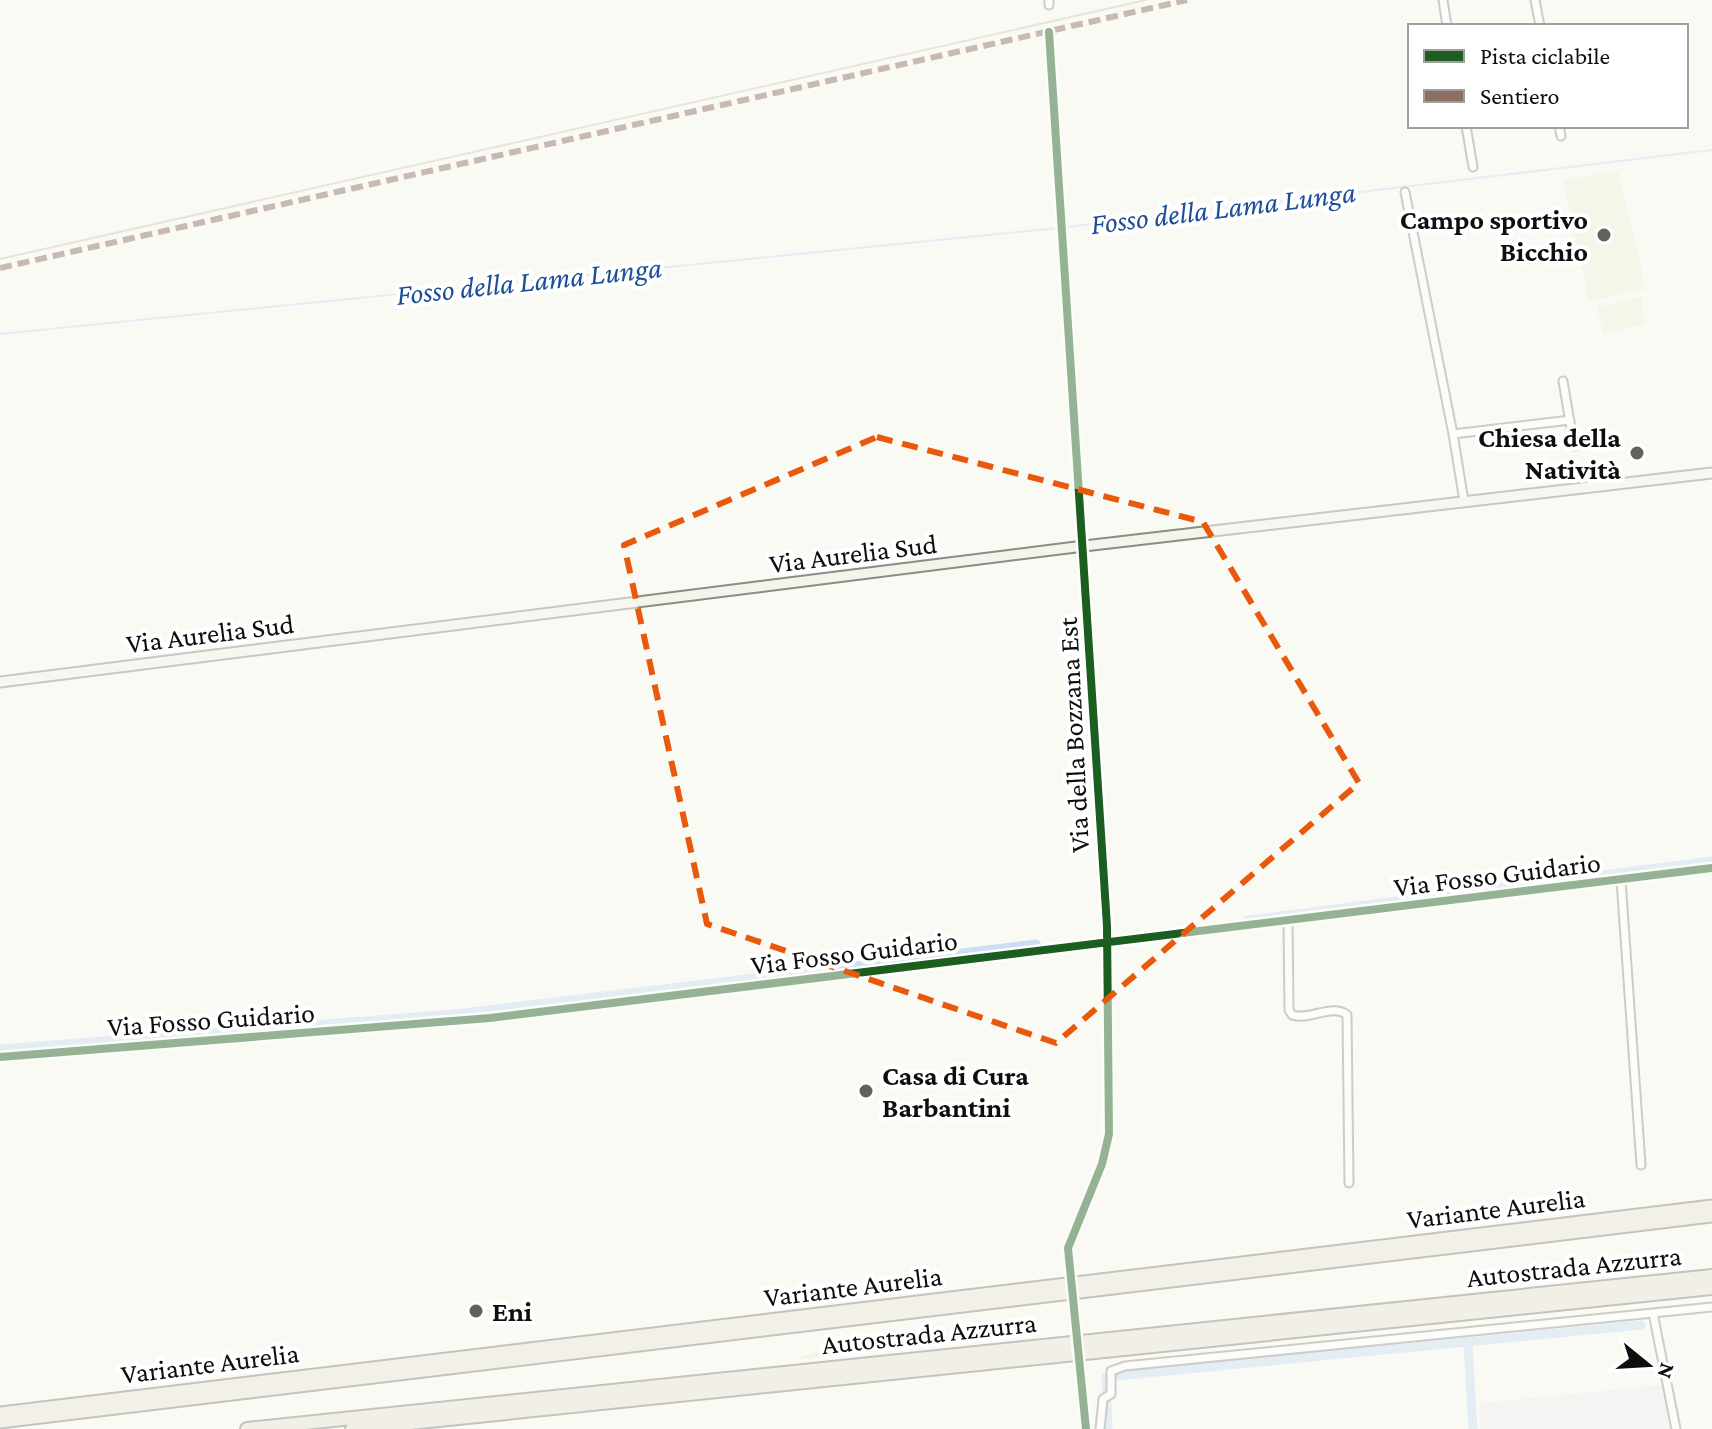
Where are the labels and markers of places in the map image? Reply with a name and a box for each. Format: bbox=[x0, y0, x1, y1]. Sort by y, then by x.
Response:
place label: Campo sportivo Bicchio bbox=[1400, 204, 1588, 267]
marker: Campo sportivo Bicchio bbox=[1595, 226, 1613, 244]
place label: Chiesa della Natività bbox=[1478, 422, 1621, 485]
marker: Chiesa della Natività bbox=[1628, 444, 1646, 462]
place label: Casa di Cura Barbantini bbox=[882, 1060, 1029, 1123]
marker: Casa di Cura Barbantini bbox=[857, 1082, 875, 1100]
place label: Eni bbox=[492, 1296, 532, 1327]
marker: Eni bbox=[467, 1302, 485, 1320]

